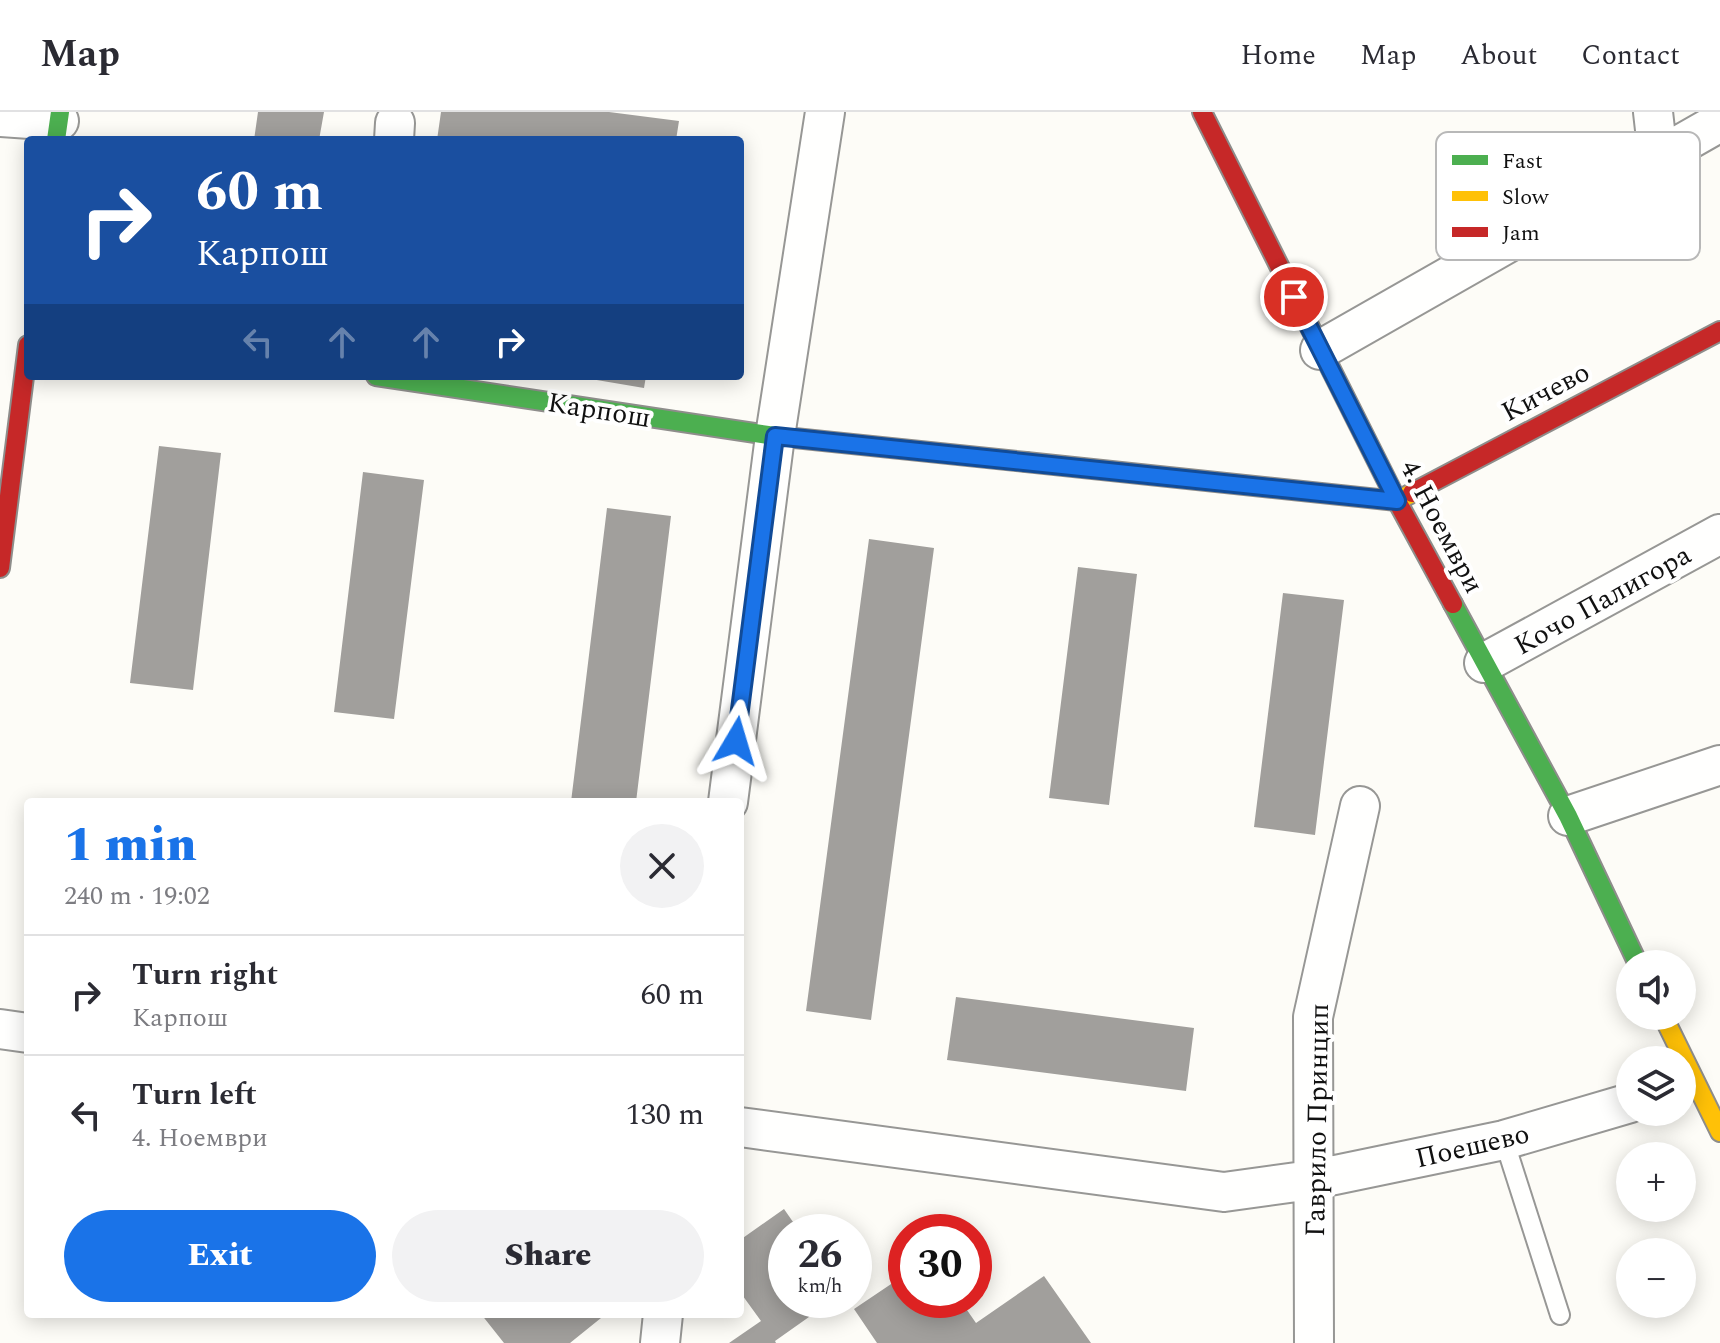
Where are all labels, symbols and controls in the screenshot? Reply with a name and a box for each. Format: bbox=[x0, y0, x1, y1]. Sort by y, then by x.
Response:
text: Map bbox=[40, 26, 120, 84]
text: Home bbox=[1240, 34, 1316, 77]
text: Map bbox=[1360, 34, 1416, 77]
text: About bbox=[1460, 34, 1537, 77]
text: Contact bbox=[1581, 34, 1680, 77]
legend bbox=[1436, 132, 1700, 260]
text: Fast bbox=[1502, 145, 1543, 178]
text: 60 m bbox=[196, 150, 323, 235]
icon: right bbox=[64, 168, 168, 272]
text: Slow bbox=[1502, 181, 1550, 214]
text: Jam bbox=[1502, 217, 1540, 250]
text: Карпош bbox=[196, 227, 328, 282]
pin bbox=[1260, 263, 1328, 331]
icon: arrive bbox=[1272, 275, 1316, 319]
icon: left bbox=[236, 320, 280, 364]
icon: ahead bbox=[320, 320, 364, 364]
icon: ahead bbox=[404, 320, 448, 364]
icon: right bbox=[488, 320, 532, 364]
street label: Кичево bbox=[1494, 351, 1598, 434]
street label: Карпош bbox=[545, 381, 653, 440]
street label: 4. Ноември bbox=[1388, 452, 1495, 601]
street label: Кочо Палигора bbox=[1506, 534, 1700, 667]
position arrow bbox=[694, 699, 778, 783]
text: 1 min bbox=[64, 809, 197, 882]
button: close bbox=[620, 824, 704, 908]
text: 240 m · 19:02 bbox=[64, 876, 210, 916]
map controls bbox=[1616, 950, 1696, 1318]
button: sound bbox=[1616, 950, 1696, 1030]
text: Turn right bbox=[132, 952, 278, 998]
text: 60 m bbox=[641, 972, 704, 1018]
icon: right bbox=[64, 973, 108, 1017]
text: Карпош bbox=[132, 998, 228, 1038]
street label: Гаврило Принцип bbox=[1294, 1003, 1341, 1237]
button: layers bbox=[1616, 1046, 1696, 1126]
text: Turn left bbox=[132, 1072, 257, 1118]
text: 130 m bbox=[626, 1092, 704, 1138]
icon: left bbox=[64, 1093, 108, 1137]
street label: Поешево bbox=[1411, 1112, 1534, 1180]
text: 4. Ноември bbox=[132, 1118, 268, 1158]
button: + bbox=[1616, 1142, 1696, 1222]
button: Exit bbox=[64, 1210, 376, 1302]
button: Share bbox=[392, 1210, 704, 1302]
speed limit sign: 30 bbox=[888, 1214, 992, 1318]
text: 26 bbox=[798, 1225, 842, 1286]
button: − bbox=[1616, 1238, 1696, 1318]
text: km/h bbox=[798, 1271, 843, 1301]

